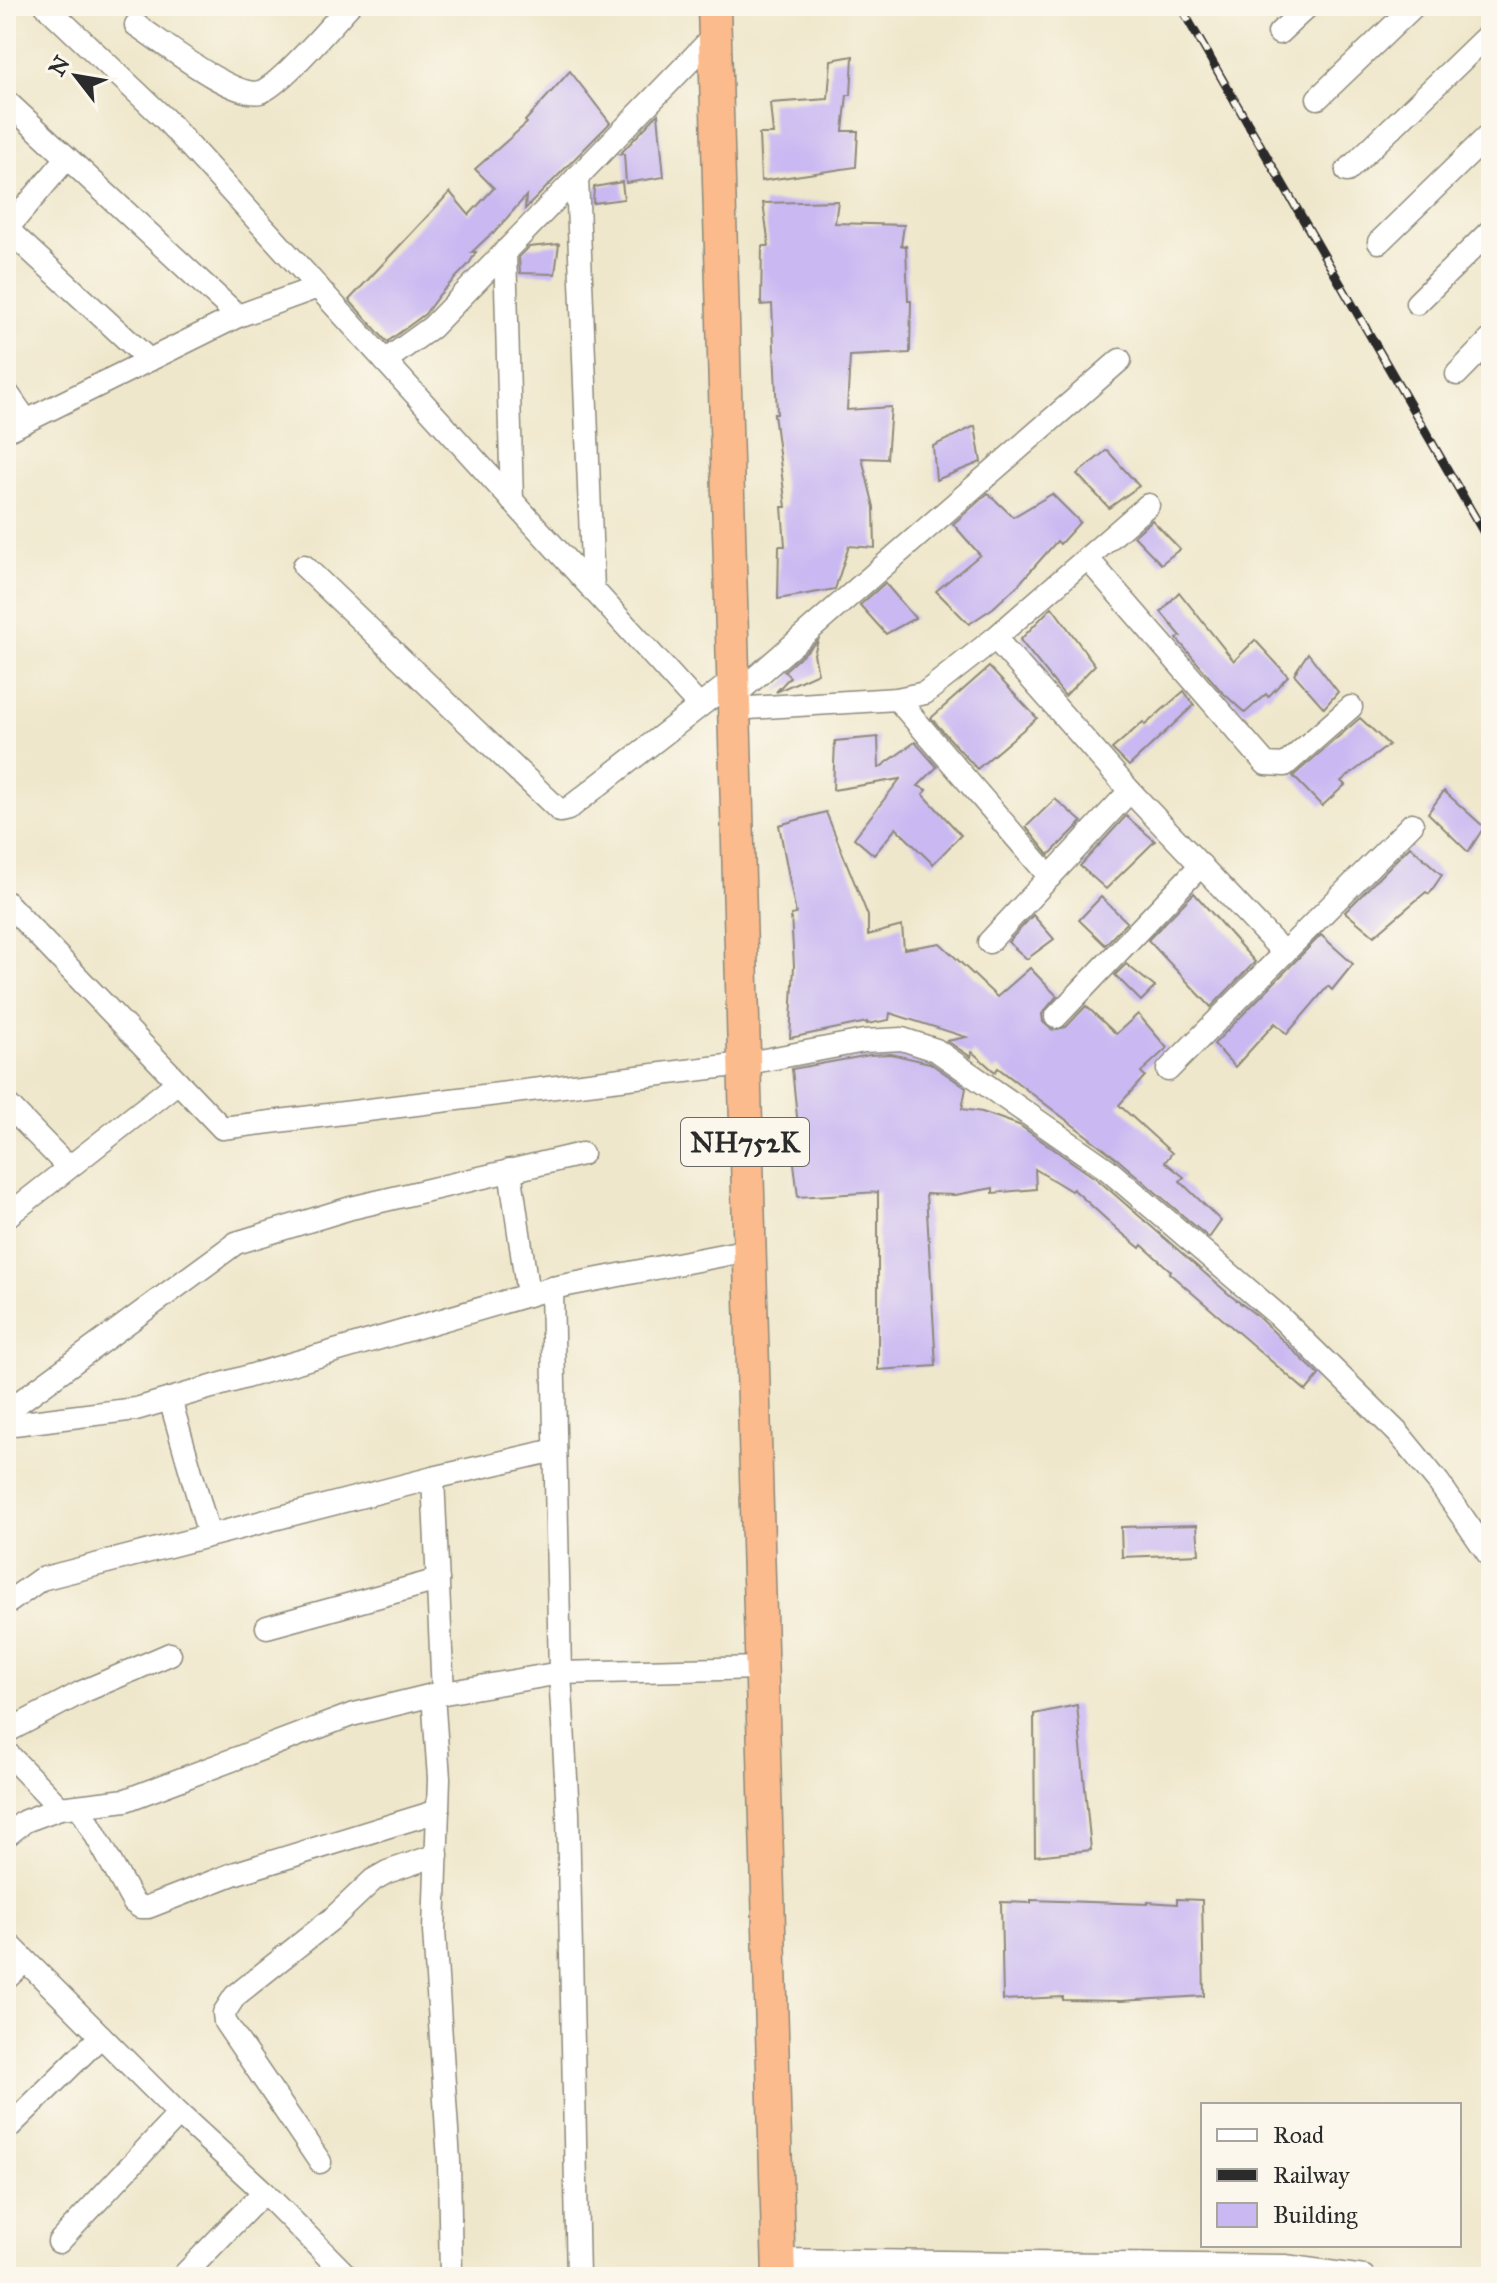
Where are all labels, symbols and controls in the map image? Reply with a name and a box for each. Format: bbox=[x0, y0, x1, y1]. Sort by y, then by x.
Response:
north arrow bbox=[36, 36, 116, 116]
text: N bbox=[43, 51, 76, 81]
road number: NH752K bbox=[681, 1118, 809, 1166]
legend bbox=[1201, 2103, 1461, 2247]
text: Road bbox=[1273, 2120, 1324, 2150]
text: Railway bbox=[1273, 2160, 1350, 2190]
text: Building bbox=[1273, 2200, 1358, 2230]

